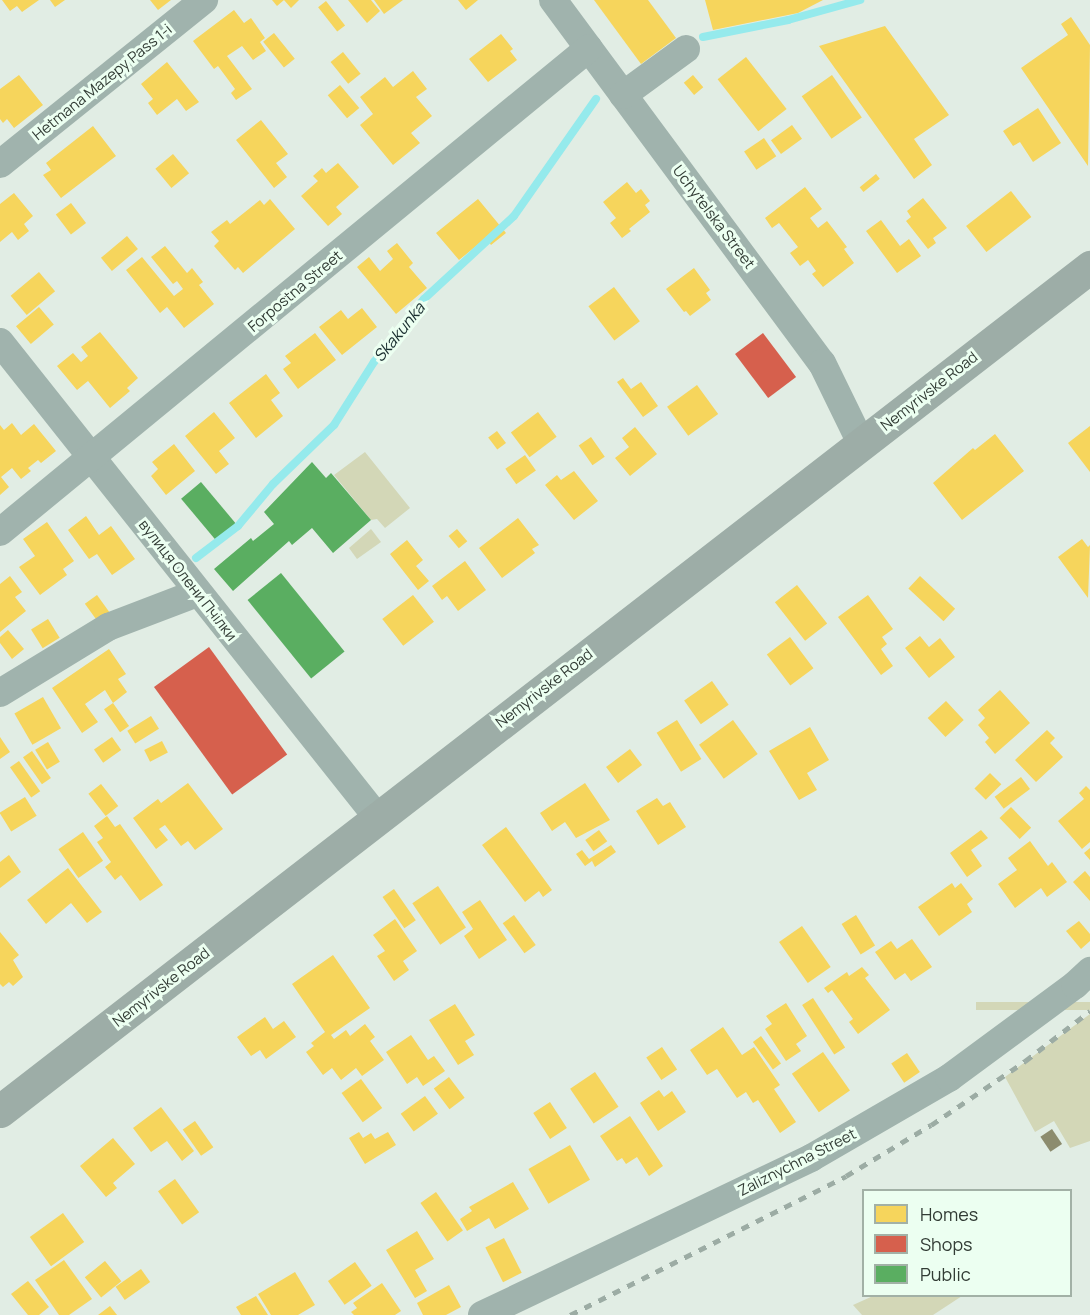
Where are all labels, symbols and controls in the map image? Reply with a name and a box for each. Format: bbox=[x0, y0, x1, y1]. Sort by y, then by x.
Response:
street label: Hetmana Mazepy Pass 1-i bbox=[29, 20, 175, 144]
street label: Uchytelska Street bbox=[669, 162, 759, 272]
street label: Forpostna Street bbox=[244, 246, 346, 336]
water label: Skakunka bbox=[369, 299, 429, 365]
street label: Nemyrivske Road bbox=[877, 348, 981, 434]
street label: вулиця Олени Пчілки bbox=[135, 516, 241, 644]
street label: Nemyrivske Road bbox=[492, 645, 596, 731]
street label: Nemyrivske Road bbox=[109, 944, 213, 1030]
street label: Zaliznychna Street bbox=[735, 1124, 859, 1200]
legend bbox=[862, 1189, 1072, 1297]
text: Homes bbox=[920, 1202, 978, 1226]
text: Shops bbox=[920, 1232, 972, 1256]
text: Public bbox=[920, 1262, 971, 1286]

